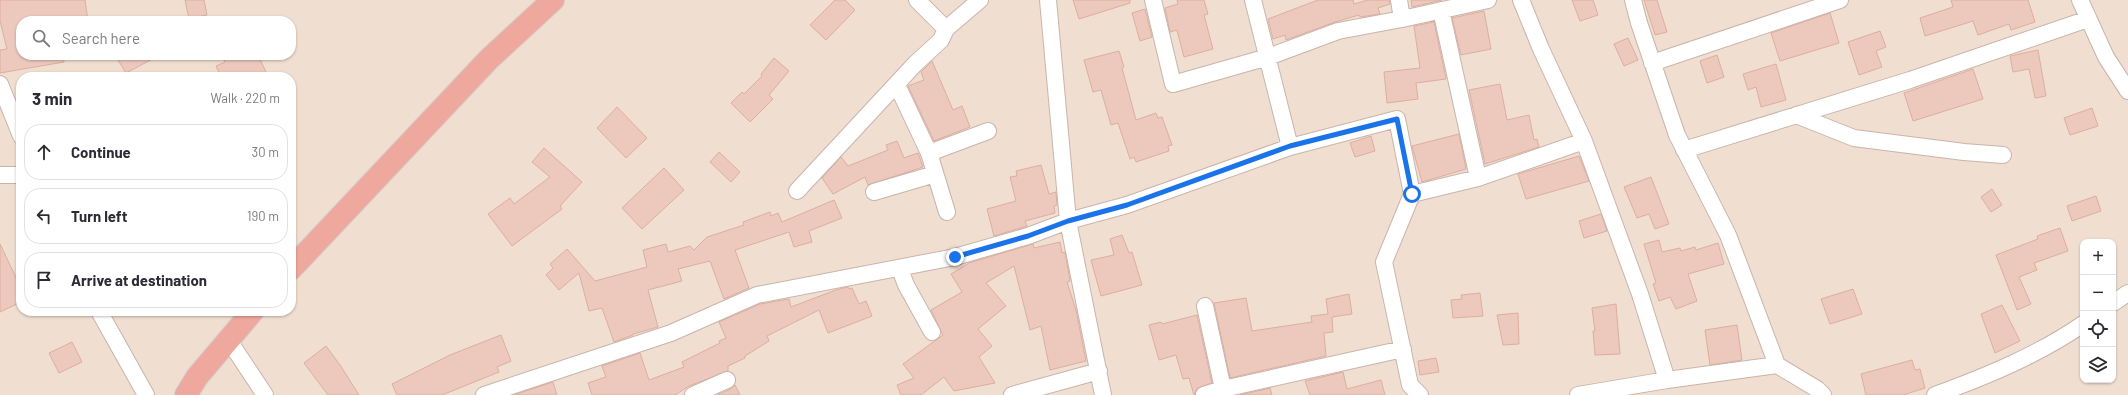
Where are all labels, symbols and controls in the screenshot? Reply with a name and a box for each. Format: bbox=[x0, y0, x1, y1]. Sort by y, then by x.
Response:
search box bbox=[16, 16, 296, 60]
icon: search bbox=[30, 27, 52, 49]
text: Search here bbox=[62, 29, 140, 47]
text: 3 min bbox=[32, 88, 72, 108]
text: Walk · 220 m bbox=[210, 90, 280, 106]
icon: ahead bbox=[33, 141, 55, 163]
text: Continue bbox=[71, 143, 131, 161]
text: 30 m bbox=[252, 144, 279, 160]
route start bbox=[1403, 185, 1421, 203]
icon: left bbox=[33, 205, 55, 227]
text: Turn left bbox=[71, 207, 127, 225]
text: 190 m bbox=[247, 208, 279, 224]
map controls bbox=[2080, 239, 2116, 383]
button: + bbox=[2080, 239, 2116, 275]
route end bbox=[946, 248, 964, 266]
icon: arrive bbox=[33, 269, 55, 291]
text: Arrive at destination bbox=[71, 271, 207, 289]
button: − bbox=[2080, 275, 2116, 311]
button: locate bbox=[2080, 311, 2116, 347]
button: layers bbox=[2080, 347, 2116, 383]

